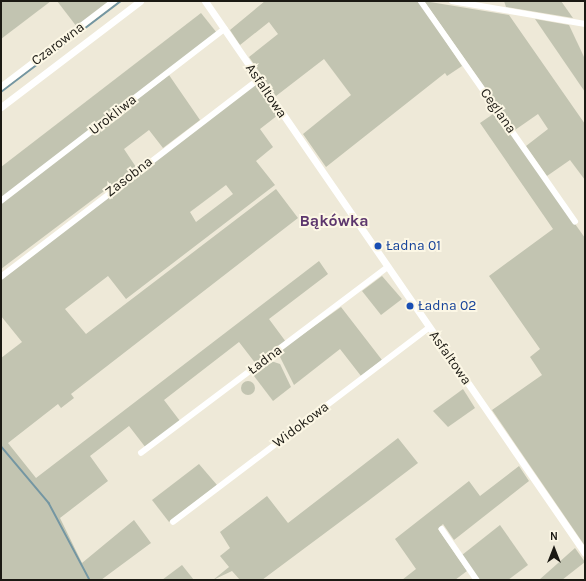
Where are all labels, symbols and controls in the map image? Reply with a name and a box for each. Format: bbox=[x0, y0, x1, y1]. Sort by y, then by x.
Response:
street label: Czarowna bbox=[28, 19, 88, 69]
street label: Asfaltowa bbox=[242, 61, 290, 121]
street label: Ceglana bbox=[476, 85, 520, 137]
street label: Urokliwa bbox=[86, 91, 140, 139]
street label: Zasobna bbox=[102, 153, 156, 201]
district label: Bąkówka bbox=[299, 211, 369, 231]
place label: Ładna 01 bbox=[386, 238, 441, 254]
marker: Ładna 01 bbox=[373, 241, 383, 251]
place label: Ładna 02 bbox=[418, 298, 476, 314]
marker: Ładna 02 bbox=[405, 301, 415, 311]
street label: Asfaltowa bbox=[425, 328, 475, 388]
street label: Ładna bbox=[244, 342, 286, 378]
street label: Widokowa bbox=[270, 398, 332, 452]
north arrow bbox=[534, 529, 574, 569]
text: N bbox=[550, 530, 558, 543]

